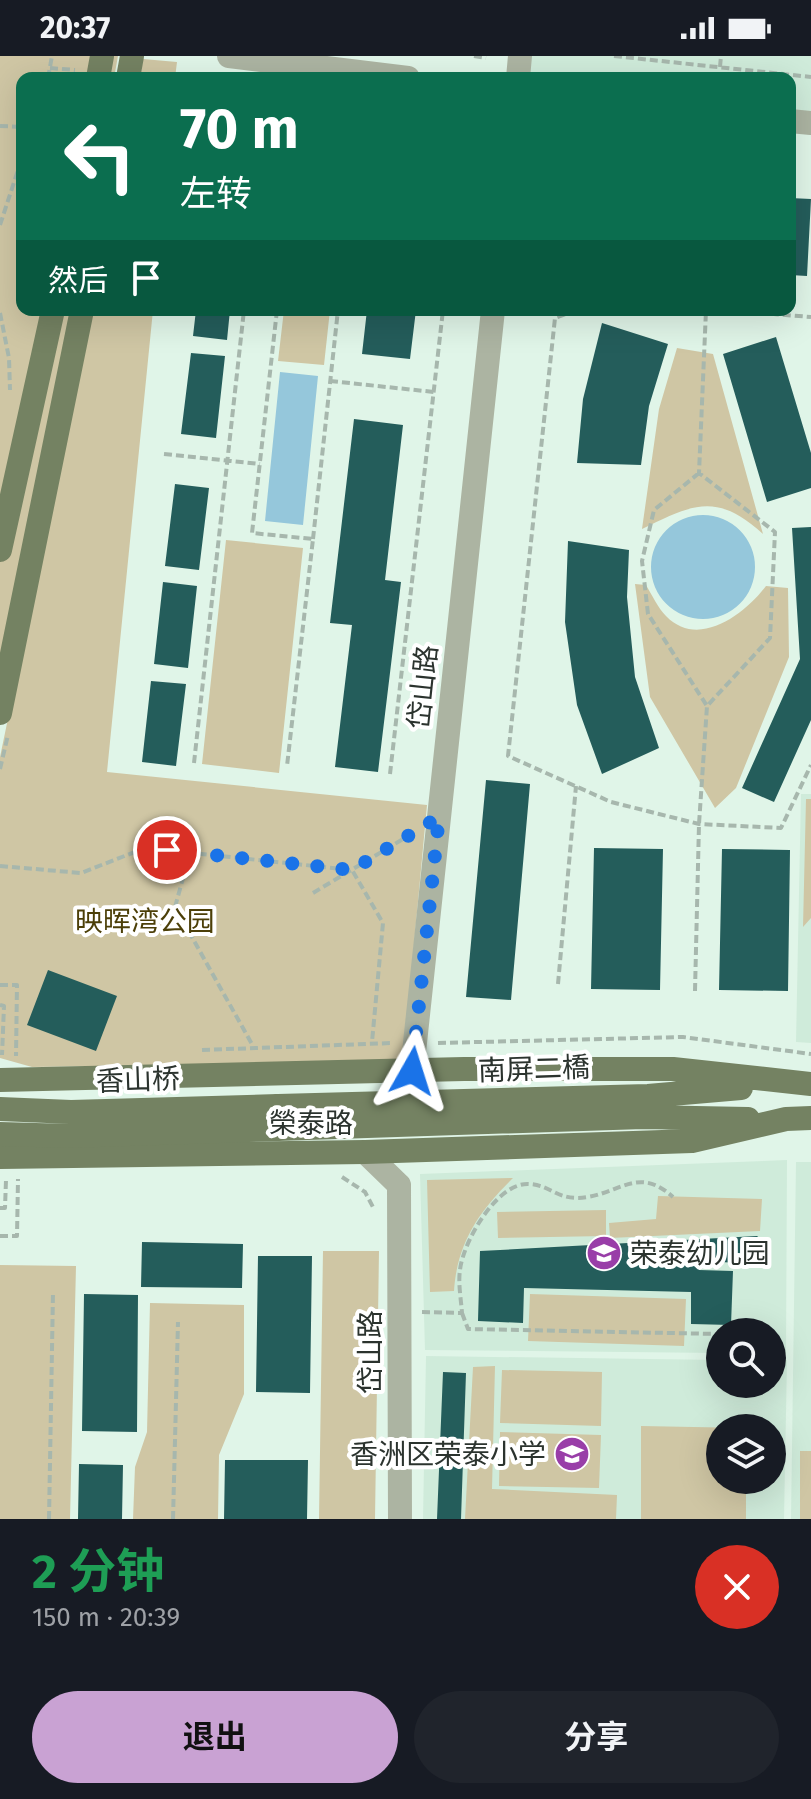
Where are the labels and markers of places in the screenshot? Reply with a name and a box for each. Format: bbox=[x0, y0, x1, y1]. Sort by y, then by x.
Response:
pin bbox=[133, 816, 201, 884]
school or university icon: 荣泰幼儿园 bbox=[585, 1234, 623, 1272]
place label: 荣泰幼儿园 bbox=[630, 1237, 770, 1270]
school or university icon: 香洲区荣泰小学 bbox=[553, 1435, 591, 1473]
place label: 香洲区荣泰小学 bbox=[350, 1438, 546, 1471]

